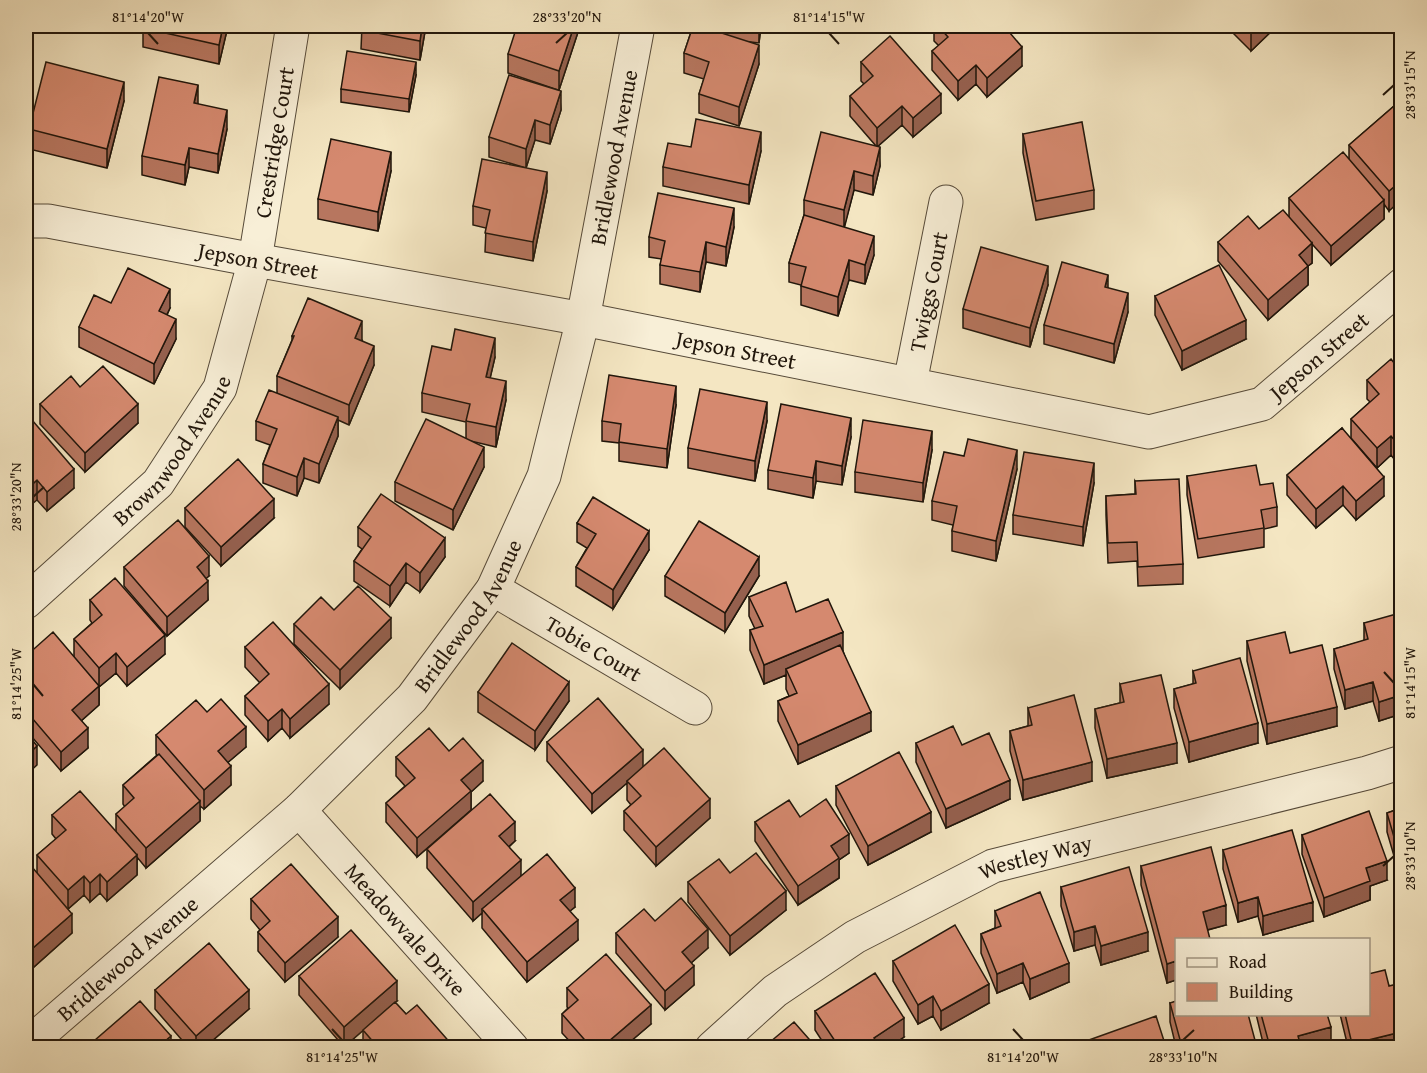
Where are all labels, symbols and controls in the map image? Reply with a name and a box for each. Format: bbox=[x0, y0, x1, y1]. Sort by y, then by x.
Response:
text: 81°14'20"W bbox=[112, 6, 184, 27]
text: 28°33'20"N bbox=[533, 6, 602, 27]
text: 81°14'15"W bbox=[793, 6, 865, 27]
text: 28°33'15"N bbox=[1399, 50, 1420, 119]
street label: Crestridge Court bbox=[246, 64, 302, 220]
street label: Bridlewood Avenue bbox=[581, 67, 645, 248]
street label: Twiggs Court bbox=[901, 229, 956, 355]
street label: Jepson Street bbox=[192, 233, 321, 287]
street label: Jepson Street bbox=[1260, 304, 1376, 409]
street label: Jepson Street bbox=[670, 321, 799, 377]
street label: Brownwood Avenue bbox=[105, 372, 239, 533]
text: 28°33'20"N bbox=[5, 462, 26, 531]
street label: Bridlewood Avenue bbox=[406, 534, 529, 699]
street label: Tobie Court bbox=[539, 607, 648, 690]
text: 81°14'15"W bbox=[1399, 647, 1420, 719]
text: 81°14'25"W bbox=[5, 648, 26, 720]
text: 28°33'10"N bbox=[1399, 821, 1420, 890]
street label: Westley Way bbox=[973, 826, 1095, 887]
street label: Meadowvale Drive bbox=[338, 856, 474, 1003]
street label: Bridlewood Avenue bbox=[50, 888, 205, 1029]
legend bbox=[1175, 938, 1370, 1016]
text: Road bbox=[1229, 948, 1267, 975]
text: Building bbox=[1229, 978, 1293, 1005]
text: 81°14'25"W bbox=[306, 1046, 378, 1067]
text: 81°14'20"W bbox=[987, 1046, 1059, 1067]
text: 28°33'10"N bbox=[1149, 1046, 1218, 1067]

